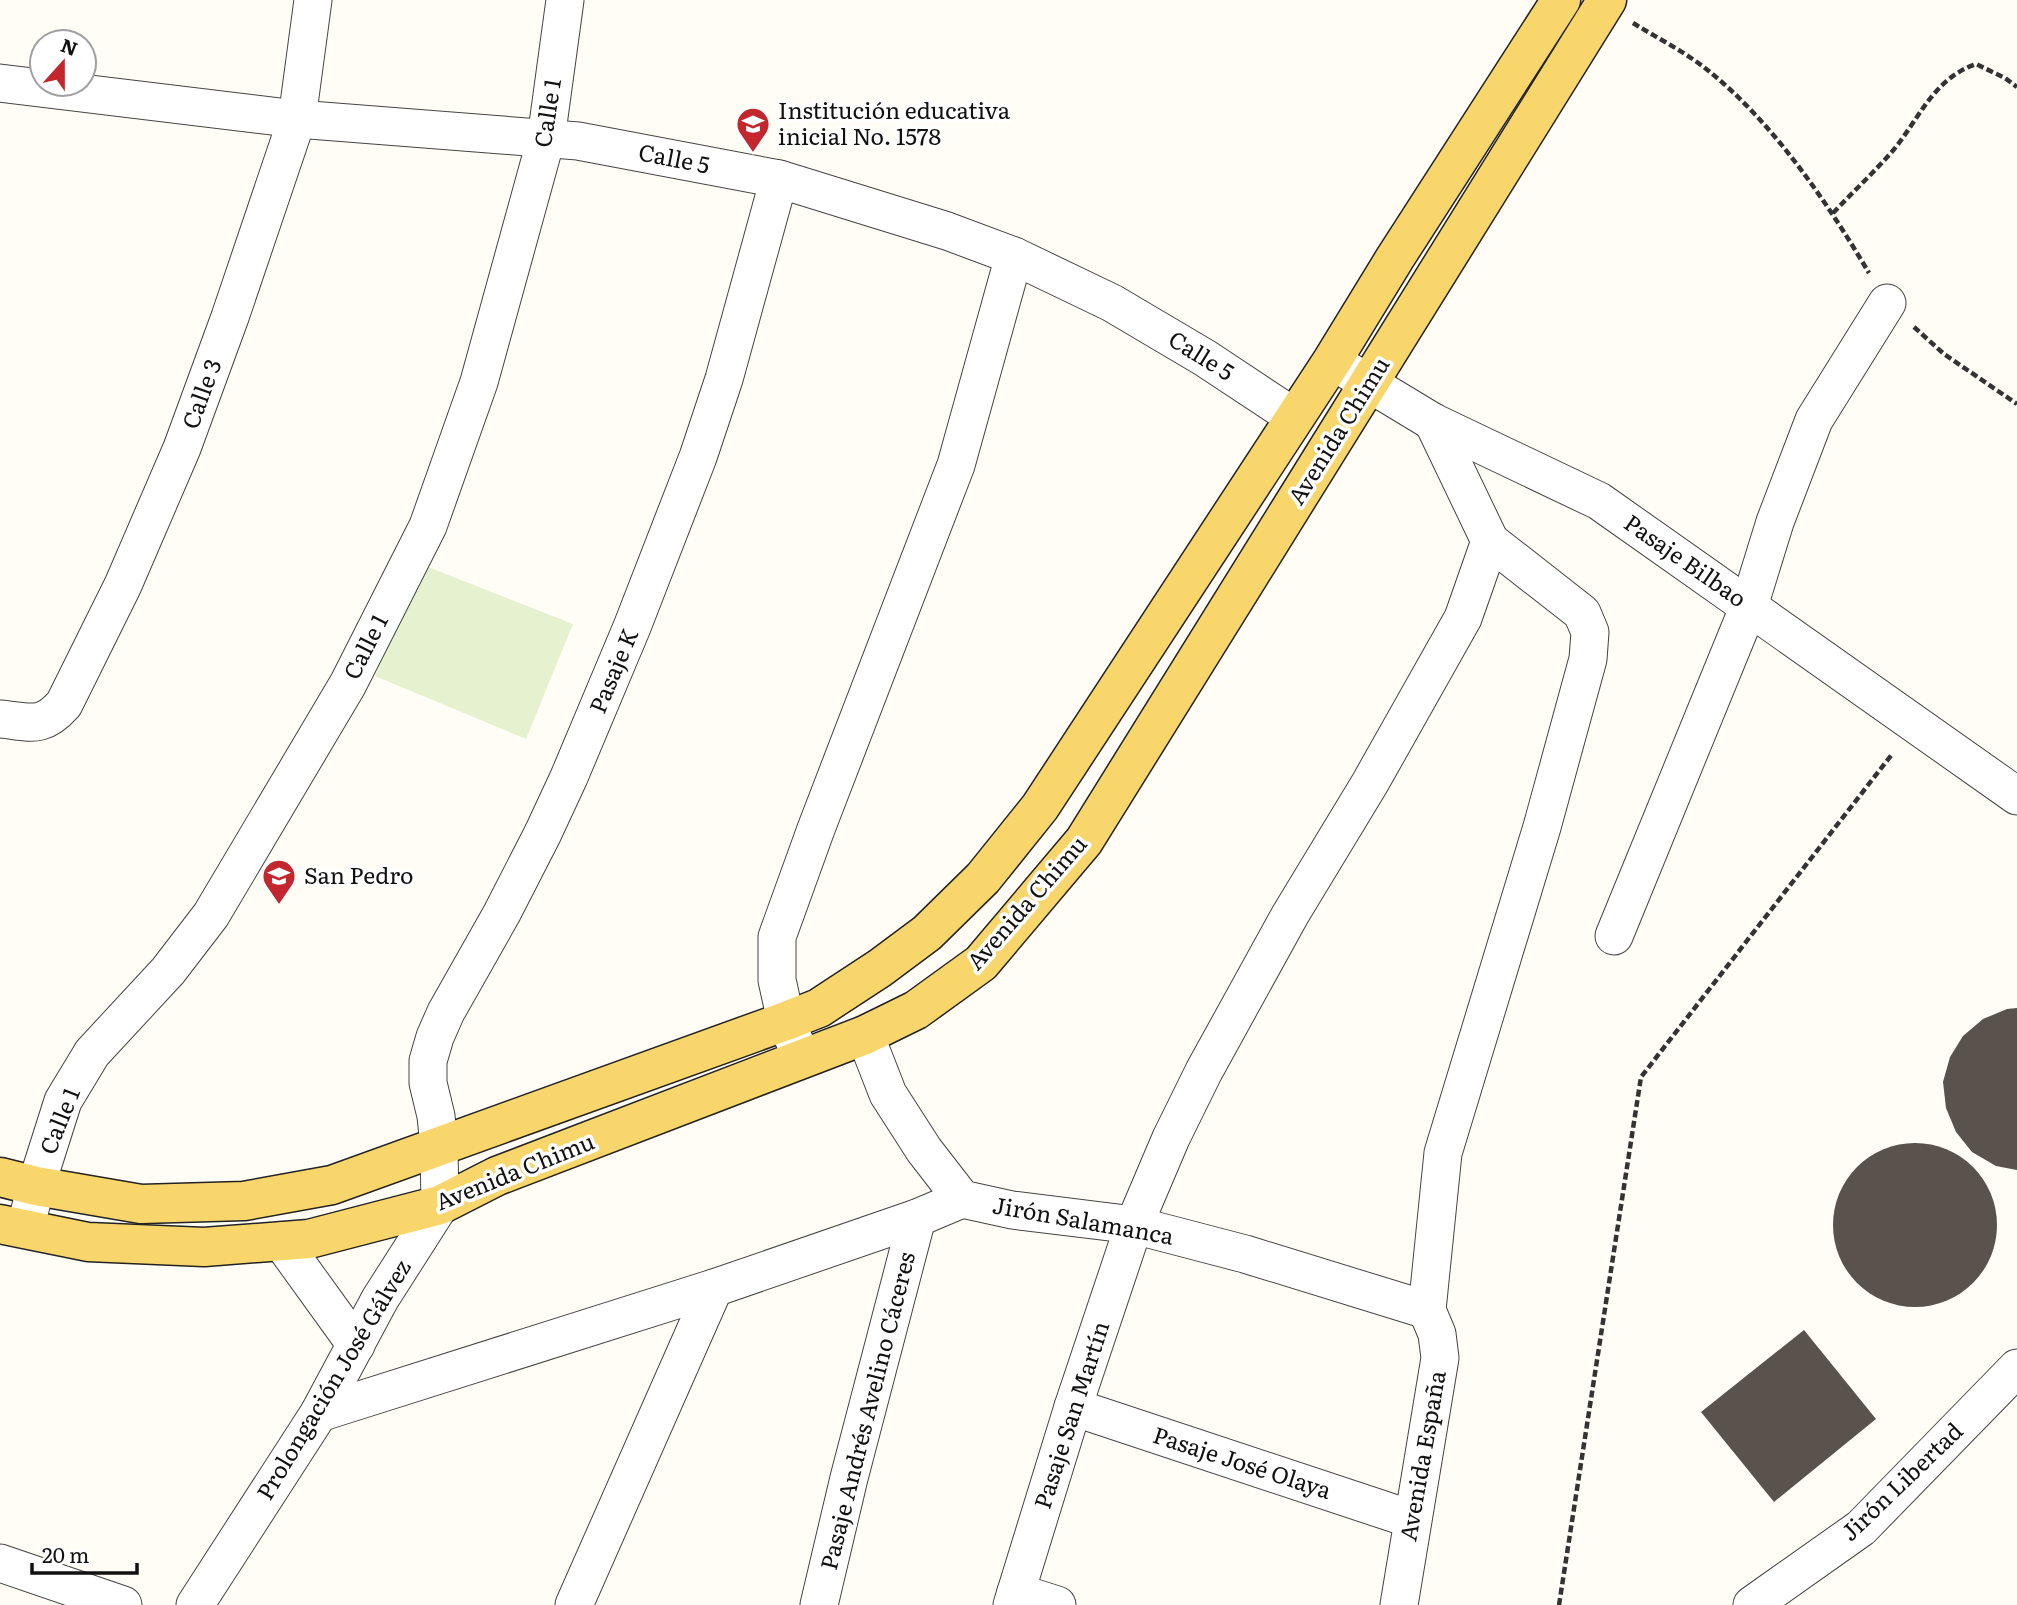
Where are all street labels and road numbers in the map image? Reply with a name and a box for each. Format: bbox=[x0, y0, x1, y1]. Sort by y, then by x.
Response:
street label: Calle 1 bbox=[524, 76, 568, 150]
street label: Calle 5 bbox=[636, 134, 713, 181]
street label: Calle 5 bbox=[1163, 321, 1241, 388]
street label: Avenida Chimu bbox=[1278, 349, 1396, 510]
street label: Calle 3 bbox=[172, 353, 228, 433]
street label: Pasaje Bilbao bbox=[1618, 505, 1754, 614]
street label: Calle 1 bbox=[333, 607, 395, 685]
street label: Pasaje K bbox=[579, 622, 645, 718]
street label: Avenida Chimu bbox=[957, 827, 1094, 976]
street label: Calle 1 bbox=[29, 1082, 87, 1159]
street label: Avenida Chimu bbox=[430, 1123, 599, 1217]
street label: Jirón Salamanca bbox=[990, 1186, 1177, 1252]
street label: Pasaje Andrés Avelino Cáceres bbox=[810, 1248, 922, 1573]
street label: Prolongación José Gálvez bbox=[247, 1252, 418, 1506]
street label: Pasaje San Martín bbox=[1024, 1316, 1116, 1513]
street label: Avenida España bbox=[1389, 1367, 1453, 1544]
street label: Jirón Libertad bbox=[1832, 1413, 1969, 1548]
street label: Pasaje José Olaya bbox=[1149, 1416, 1337, 1506]

